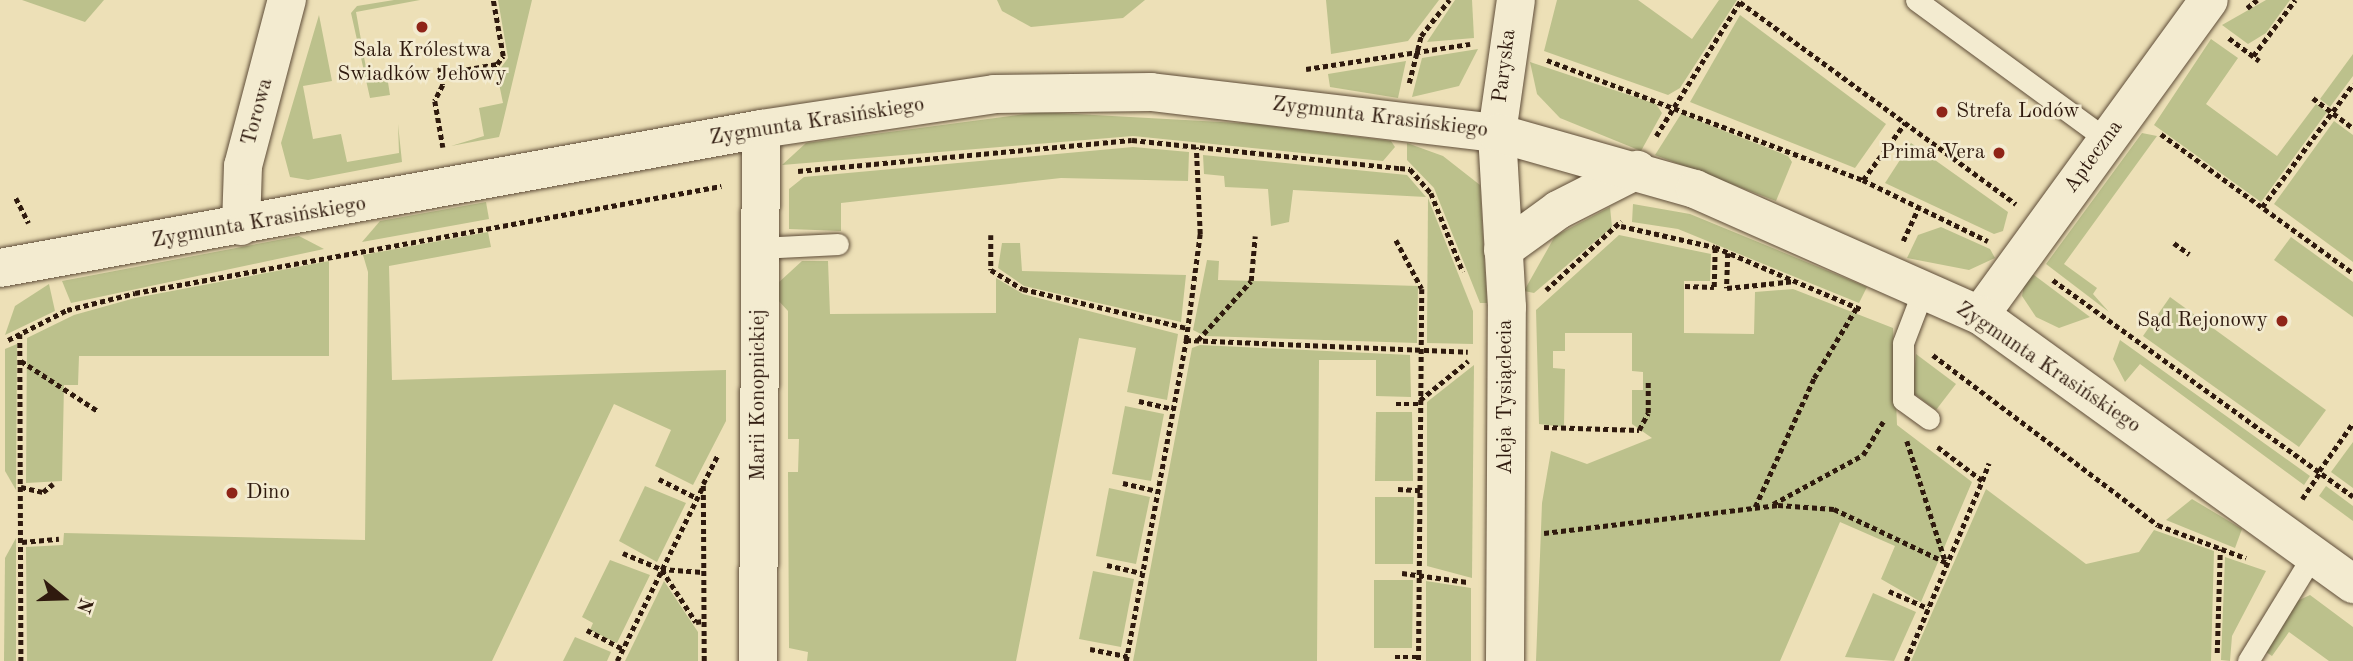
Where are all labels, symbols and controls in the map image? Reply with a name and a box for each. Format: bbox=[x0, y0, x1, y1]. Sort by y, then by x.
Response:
marker: Sala Królestwa Swiadków Jehowy bbox=[414, 19, 430, 35]
street label: Paryska bbox=[1488, 28, 1522, 104]
place label: Sala Królestwa Swiadków Jehowy bbox=[337, 38, 507, 88]
street label: Torowa bbox=[237, 76, 279, 148]
street label: Zygmunta Krasińskiego bbox=[1271, 92, 1489, 144]
street label: Zygmunta Krasińskiego bbox=[708, 93, 926, 151]
place label: Strefa Lodów bbox=[1956, 99, 2080, 125]
marker: Strefa Lodów bbox=[1934, 104, 1950, 120]
street label: Apteczna bbox=[2059, 116, 2129, 198]
place label: Prima Vera bbox=[1881, 140, 1985, 166]
marker: Prima Vera bbox=[1991, 145, 2007, 161]
street label: Zygmunta Krasińskiego bbox=[150, 192, 368, 254]
street label: Zygmunta Krasińskiego bbox=[1951, 297, 2145, 439]
place label: Sąd Rejonowy bbox=[2137, 308, 2268, 334]
street label: Marii Konopnickiej bbox=[746, 309, 772, 481]
marker: Sąd Rejonowy bbox=[2274, 313, 2290, 329]
street label: Aleja Tysiąclecia bbox=[1493, 319, 1519, 475]
place label: Dino bbox=[246, 480, 290, 506]
marker: Dino bbox=[224, 485, 240, 501]
north arrow bbox=[28, 563, 98, 633]
text: N bbox=[72, 595, 95, 615]

